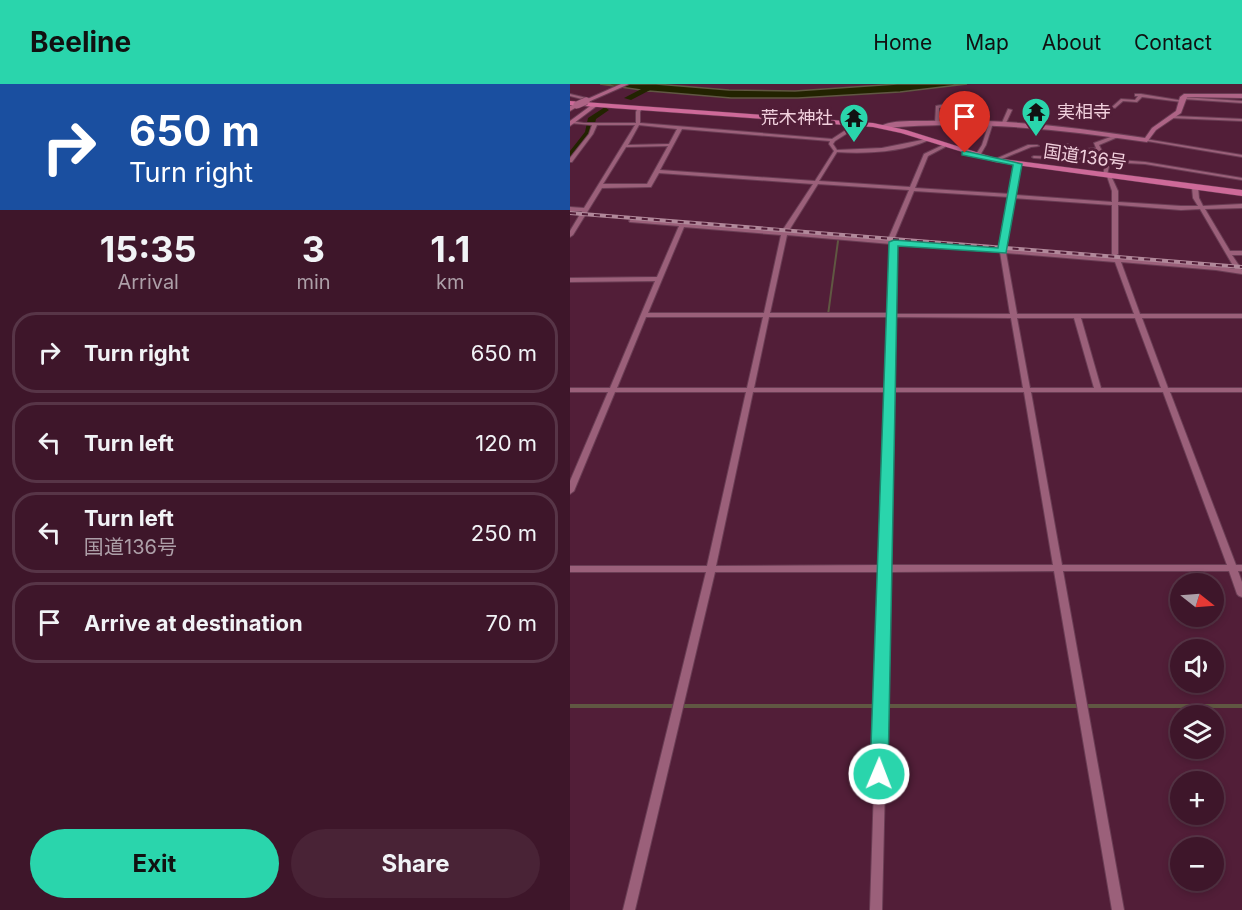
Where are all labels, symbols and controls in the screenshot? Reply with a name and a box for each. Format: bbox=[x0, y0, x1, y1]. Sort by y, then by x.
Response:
text: Beeline bbox=[30, 25, 131, 59]
text: Home bbox=[873, 30, 932, 55]
text: Map bbox=[965, 30, 1009, 55]
text: About bbox=[1042, 30, 1101, 55]
text: Contact bbox=[1134, 30, 1212, 55]
pin bbox=[939, 91, 990, 153]
temple icon: 実相寺 bbox=[1020, 96, 1052, 138]
icon: arrive bbox=[948, 100, 981, 133]
place label: 実相寺 bbox=[1057, 101, 1111, 122]
temple icon: 荒木神社 bbox=[838, 102, 870, 144]
text: 650 m bbox=[129, 105, 260, 156]
place label: 荒木神社 bbox=[761, 107, 833, 128]
icon: right bbox=[30, 108, 108, 186]
street label: 国道136号 bbox=[1042, 140, 1128, 173]
text: Turn right bbox=[129, 156, 253, 189]
text: 15:35 bbox=[100, 227, 197, 271]
text: 3 bbox=[302, 227, 325, 271]
text: 1.1 bbox=[430, 227, 470, 271]
text: Arrival bbox=[117, 270, 179, 294]
text: min bbox=[296, 270, 331, 294]
text: km bbox=[436, 270, 465, 294]
icon: right bbox=[33, 336, 66, 369]
text: Turn right bbox=[84, 340, 190, 366]
text: 650 m bbox=[471, 340, 537, 366]
icon: left bbox=[33, 426, 66, 459]
text: Turn left bbox=[84, 430, 174, 456]
text: 120 m bbox=[475, 430, 537, 456]
text: Turn left bbox=[84, 505, 174, 531]
icon: left bbox=[33, 516, 66, 549]
text: 250 m bbox=[471, 520, 537, 546]
text: 国道136号 bbox=[84, 535, 177, 559]
north arrow bbox=[1170, 573, 1224, 627]
map controls bbox=[1170, 573, 1224, 891]
icon: arrive bbox=[33, 606, 66, 639]
text: Arrive at destination bbox=[84, 610, 303, 636]
text: 70 m bbox=[486, 610, 537, 636]
button: sound bbox=[1170, 639, 1224, 693]
button: layers bbox=[1170, 705, 1224, 759]
position arrow bbox=[847, 742, 911, 806]
button: + bbox=[1170, 771, 1224, 825]
button: Exit bbox=[30, 829, 279, 898]
button: Share bbox=[291, 829, 540, 898]
button: − bbox=[1170, 837, 1224, 891]

